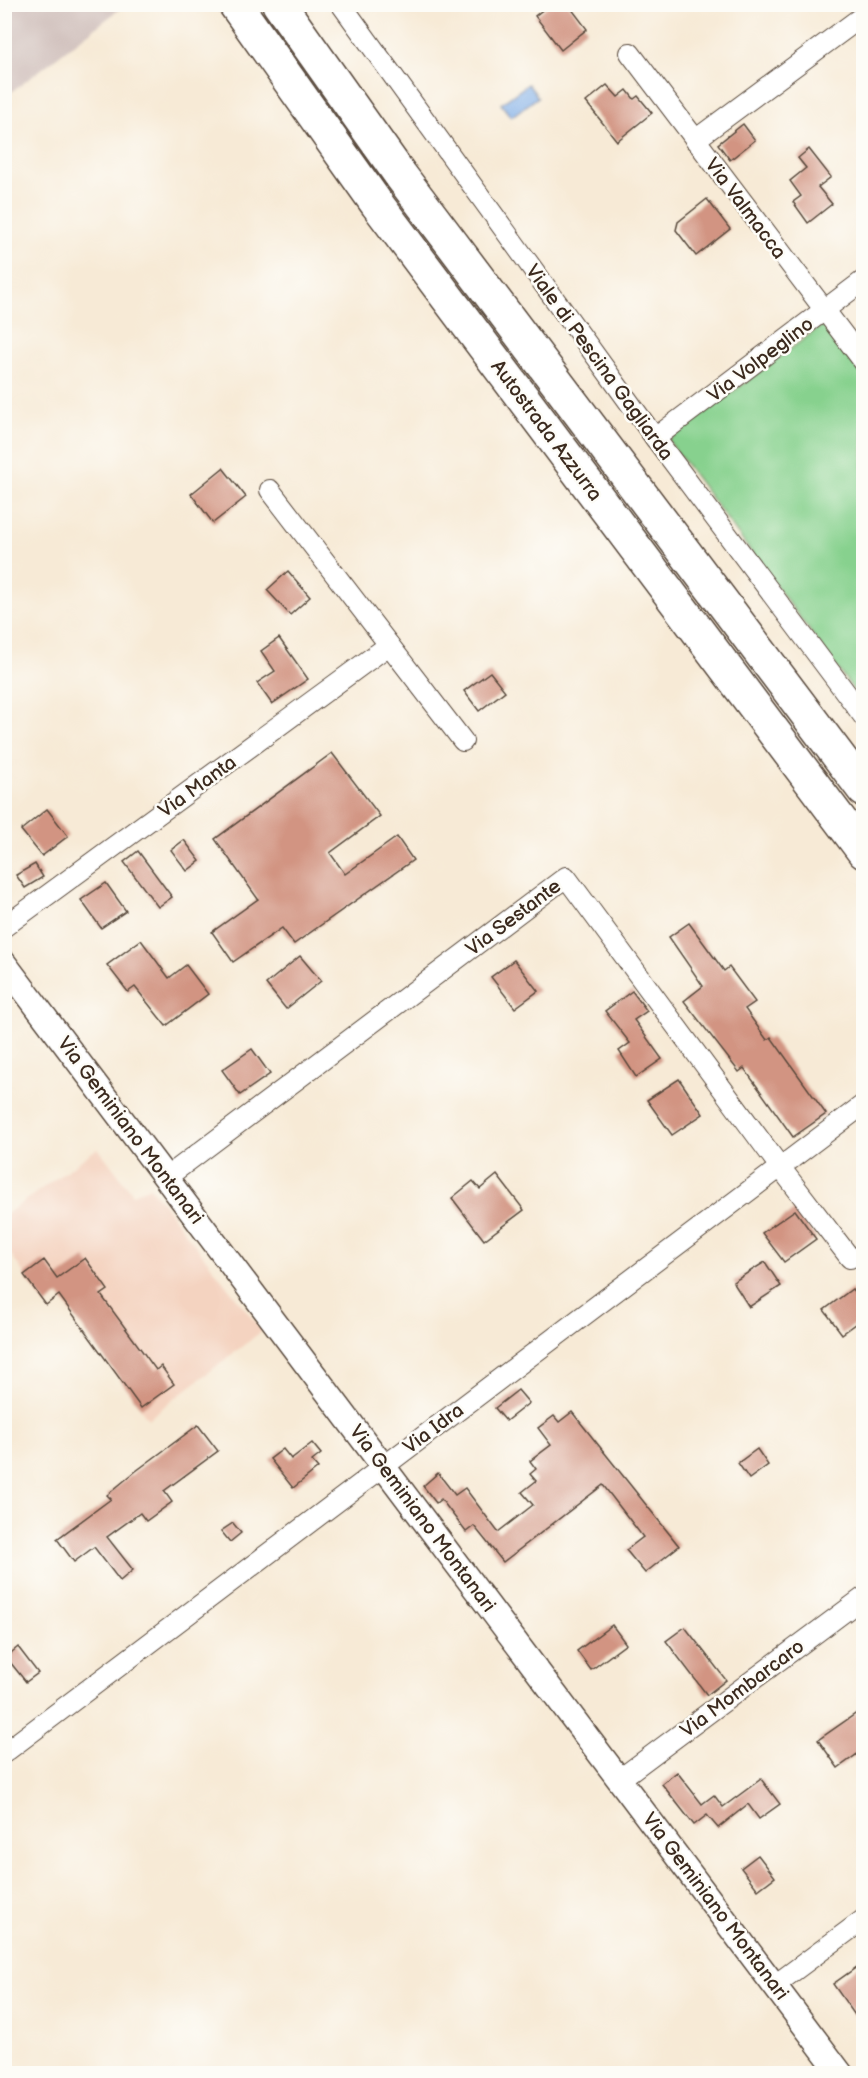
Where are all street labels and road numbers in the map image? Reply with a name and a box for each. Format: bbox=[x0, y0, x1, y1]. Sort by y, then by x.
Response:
street label: Via Valmacca bbox=[699, 153, 791, 264]
street label: Viale di Pescina Gagliarda bbox=[520, 260, 678, 465]
street label: Via Volpeglino bbox=[703, 312, 818, 407]
street label: Autostrada Azzurra bbox=[485, 355, 607, 506]
street label: Via Manta bbox=[154, 751, 241, 823]
street label: Via Sestante bbox=[461, 874, 566, 961]
street label: Via Geminiano Montanari bbox=[52, 1032, 209, 1229]
street label: Via Idra bbox=[399, 1398, 469, 1459]
street label: Via Geminiano Montanari bbox=[344, 1420, 501, 1617]
street label: Via Mombarcaro bbox=[676, 1634, 809, 1743]
street label: Via Geminiano Montanari bbox=[637, 1808, 794, 2005]

